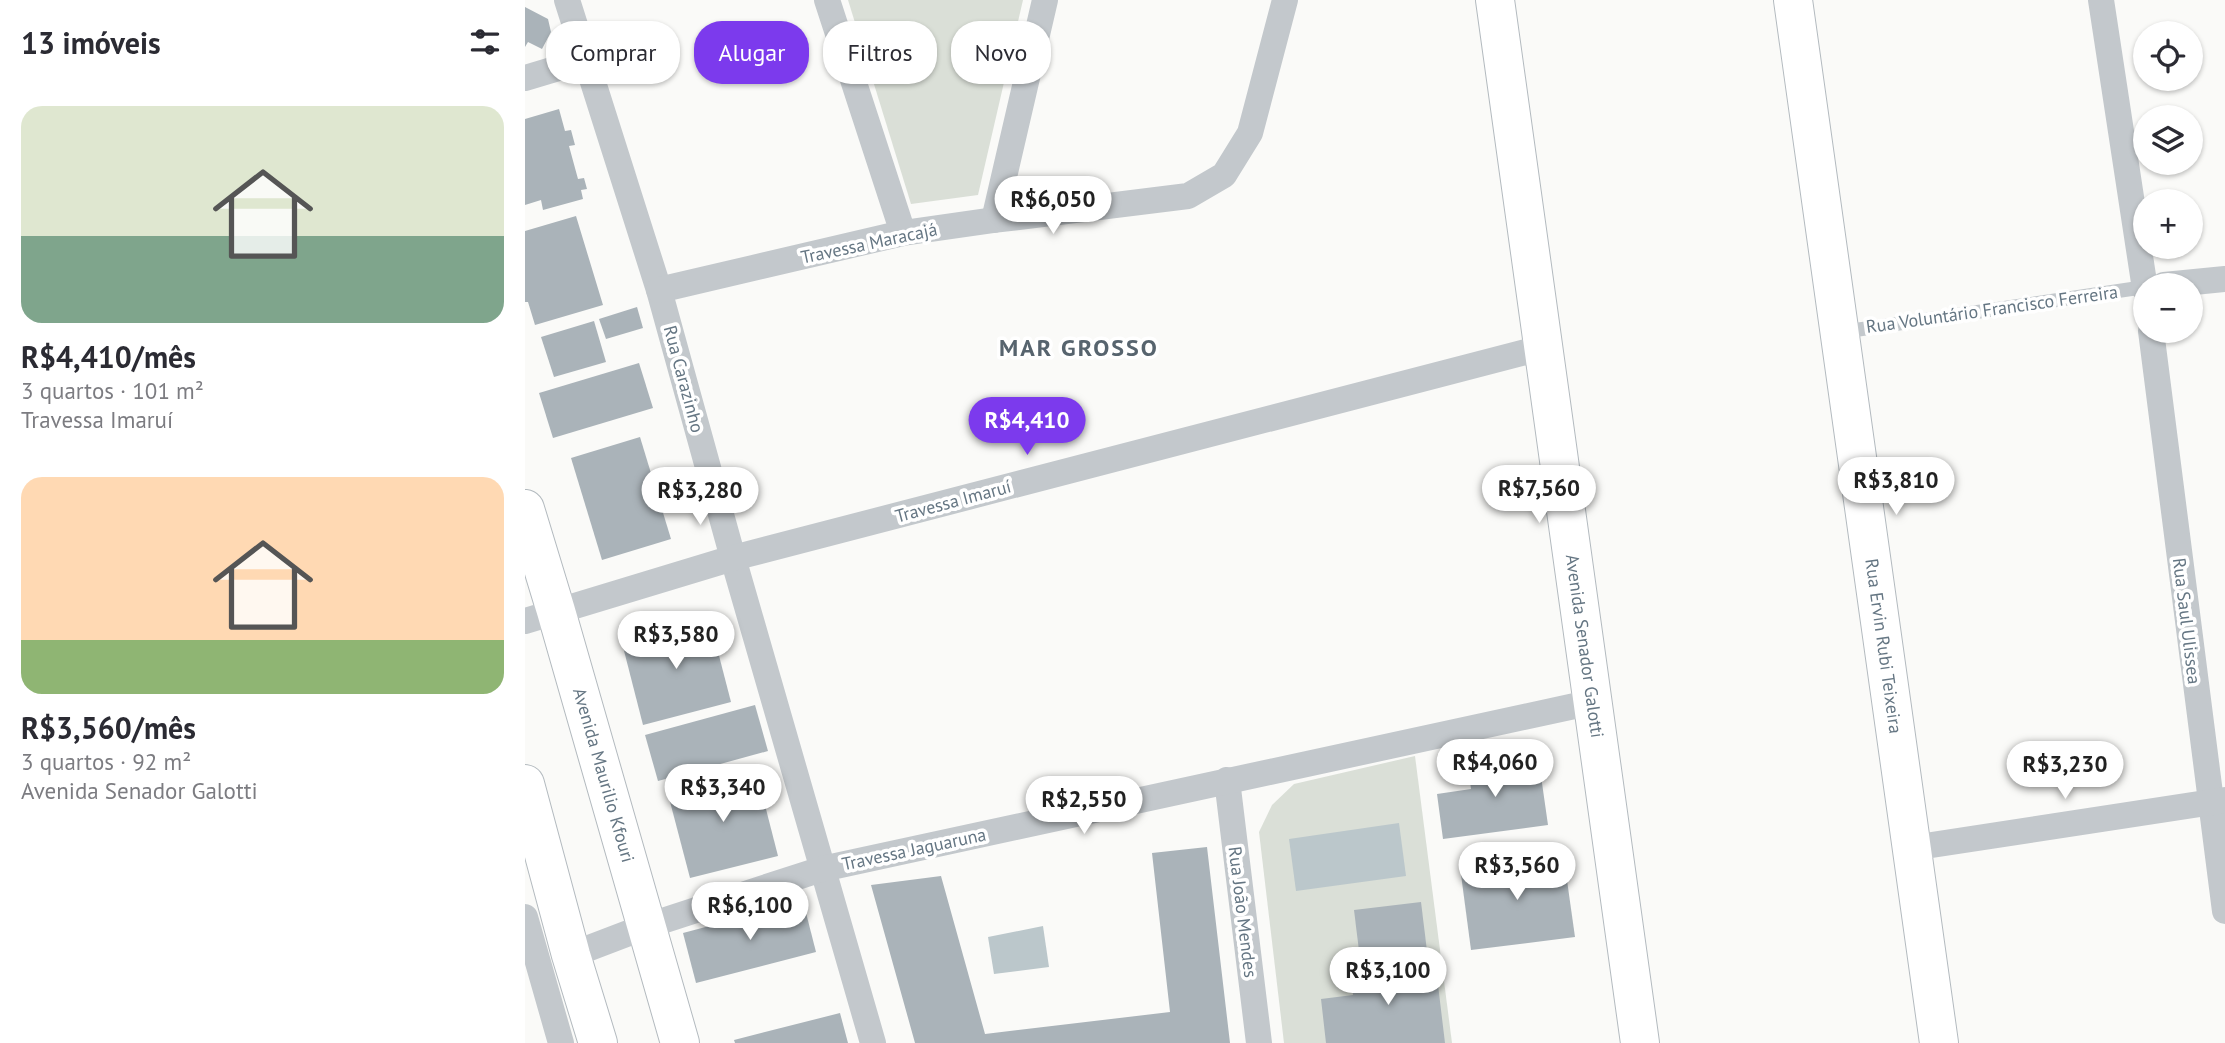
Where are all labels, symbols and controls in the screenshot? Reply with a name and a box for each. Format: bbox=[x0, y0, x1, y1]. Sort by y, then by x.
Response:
chip: Comprar bbox=[546, 21, 680, 84]
chip: Alugar bbox=[694, 21, 809, 84]
chip: Filtros bbox=[823, 21, 937, 84]
chip: Novo bbox=[951, 21, 1051, 84]
map controls bbox=[2133, 21, 2203, 343]
button: locate bbox=[2133, 21, 2203, 91]
text: 13 imóveis bbox=[21, 23, 161, 62]
icon: filters bbox=[466, 23, 504, 61]
button: layers bbox=[2133, 105, 2203, 175]
icon: home bbox=[200, 151, 326, 277]
pin: R$6,050 bbox=[988, 176, 1118, 236]
text: R$6,050 bbox=[1011, 184, 1095, 213]
button: + bbox=[2133, 189, 2203, 259]
street label: Travessa Maracajá bbox=[799, 217, 939, 269]
button: − bbox=[2133, 273, 2203, 343]
street label: Rua Voluntário Francisco Ferreira bbox=[1865, 280, 2119, 338]
street label: Rua Carazinho bbox=[659, 323, 709, 435]
district label: MAR GROSSO bbox=[999, 332, 1159, 363]
text: R$4,410/mês bbox=[21, 337, 196, 376]
text: 3 quartos · 101 m² bbox=[21, 376, 204, 405]
pin: R$4,410 bbox=[962, 398, 1092, 457]
text: Travessa Imaruí bbox=[21, 405, 173, 434]
text: R$4,410 bbox=[985, 405, 1069, 434]
pin: R$3,810 bbox=[1831, 458, 1961, 517]
text: R$3,810 bbox=[1854, 465, 1938, 494]
pin: R$7,560 bbox=[1474, 466, 1604, 525]
pin: R$3,280 bbox=[635, 468, 765, 527]
text: R$7,560 bbox=[1498, 473, 1580, 502]
street label: Travessa Imaruí bbox=[893, 474, 1014, 528]
text: R$3,280 bbox=[658, 475, 742, 504]
icon: home bbox=[200, 522, 326, 648]
street label: Avenida Senador Galotti bbox=[1561, 553, 1609, 739]
street label: Rua Saul Ulissea bbox=[2168, 556, 2206, 686]
street label: Rua Ervin Rubi Teixeira bbox=[1860, 557, 1908, 735]
pin: R$3,580 bbox=[611, 612, 741, 671]
text: R$3,580 bbox=[634, 619, 718, 648]
street label: Avenida Maurilio Kfouri bbox=[568, 685, 640, 865]
text: R$3,560/mês bbox=[21, 708, 196, 747]
pin: R$4,060 bbox=[1430, 740, 1560, 799]
pin: R$3,230 bbox=[2000, 742, 2130, 801]
text: 3 quartos · 92 m² bbox=[21, 747, 191, 776]
text: R$4,060 bbox=[1453, 747, 1537, 776]
text: R$3,230 bbox=[2023, 749, 2107, 778]
pin: R$3,340 bbox=[658, 764, 788, 824]
text: R$3,340 bbox=[681, 772, 765, 801]
text: Avenida Senador Galotti bbox=[21, 776, 258, 805]
pin: R$2,550 bbox=[1019, 776, 1149, 836]
text: R$2,550 bbox=[1042, 784, 1126, 813]
street label: Travessa Jaguaruna bbox=[840, 822, 988, 876]
pin: R$3,560 bbox=[1452, 842, 1582, 902]
street label: Rua João Mendes bbox=[1224, 845, 1262, 979]
text: R$3,560 bbox=[1475, 850, 1559, 879]
pin: R$6,100 bbox=[685, 883, 815, 942]
text: R$6,100 bbox=[708, 890, 792, 919]
pin: R$3,100 bbox=[1323, 948, 1453, 1007]
text: R$3,100 bbox=[1346, 955, 1430, 984]

